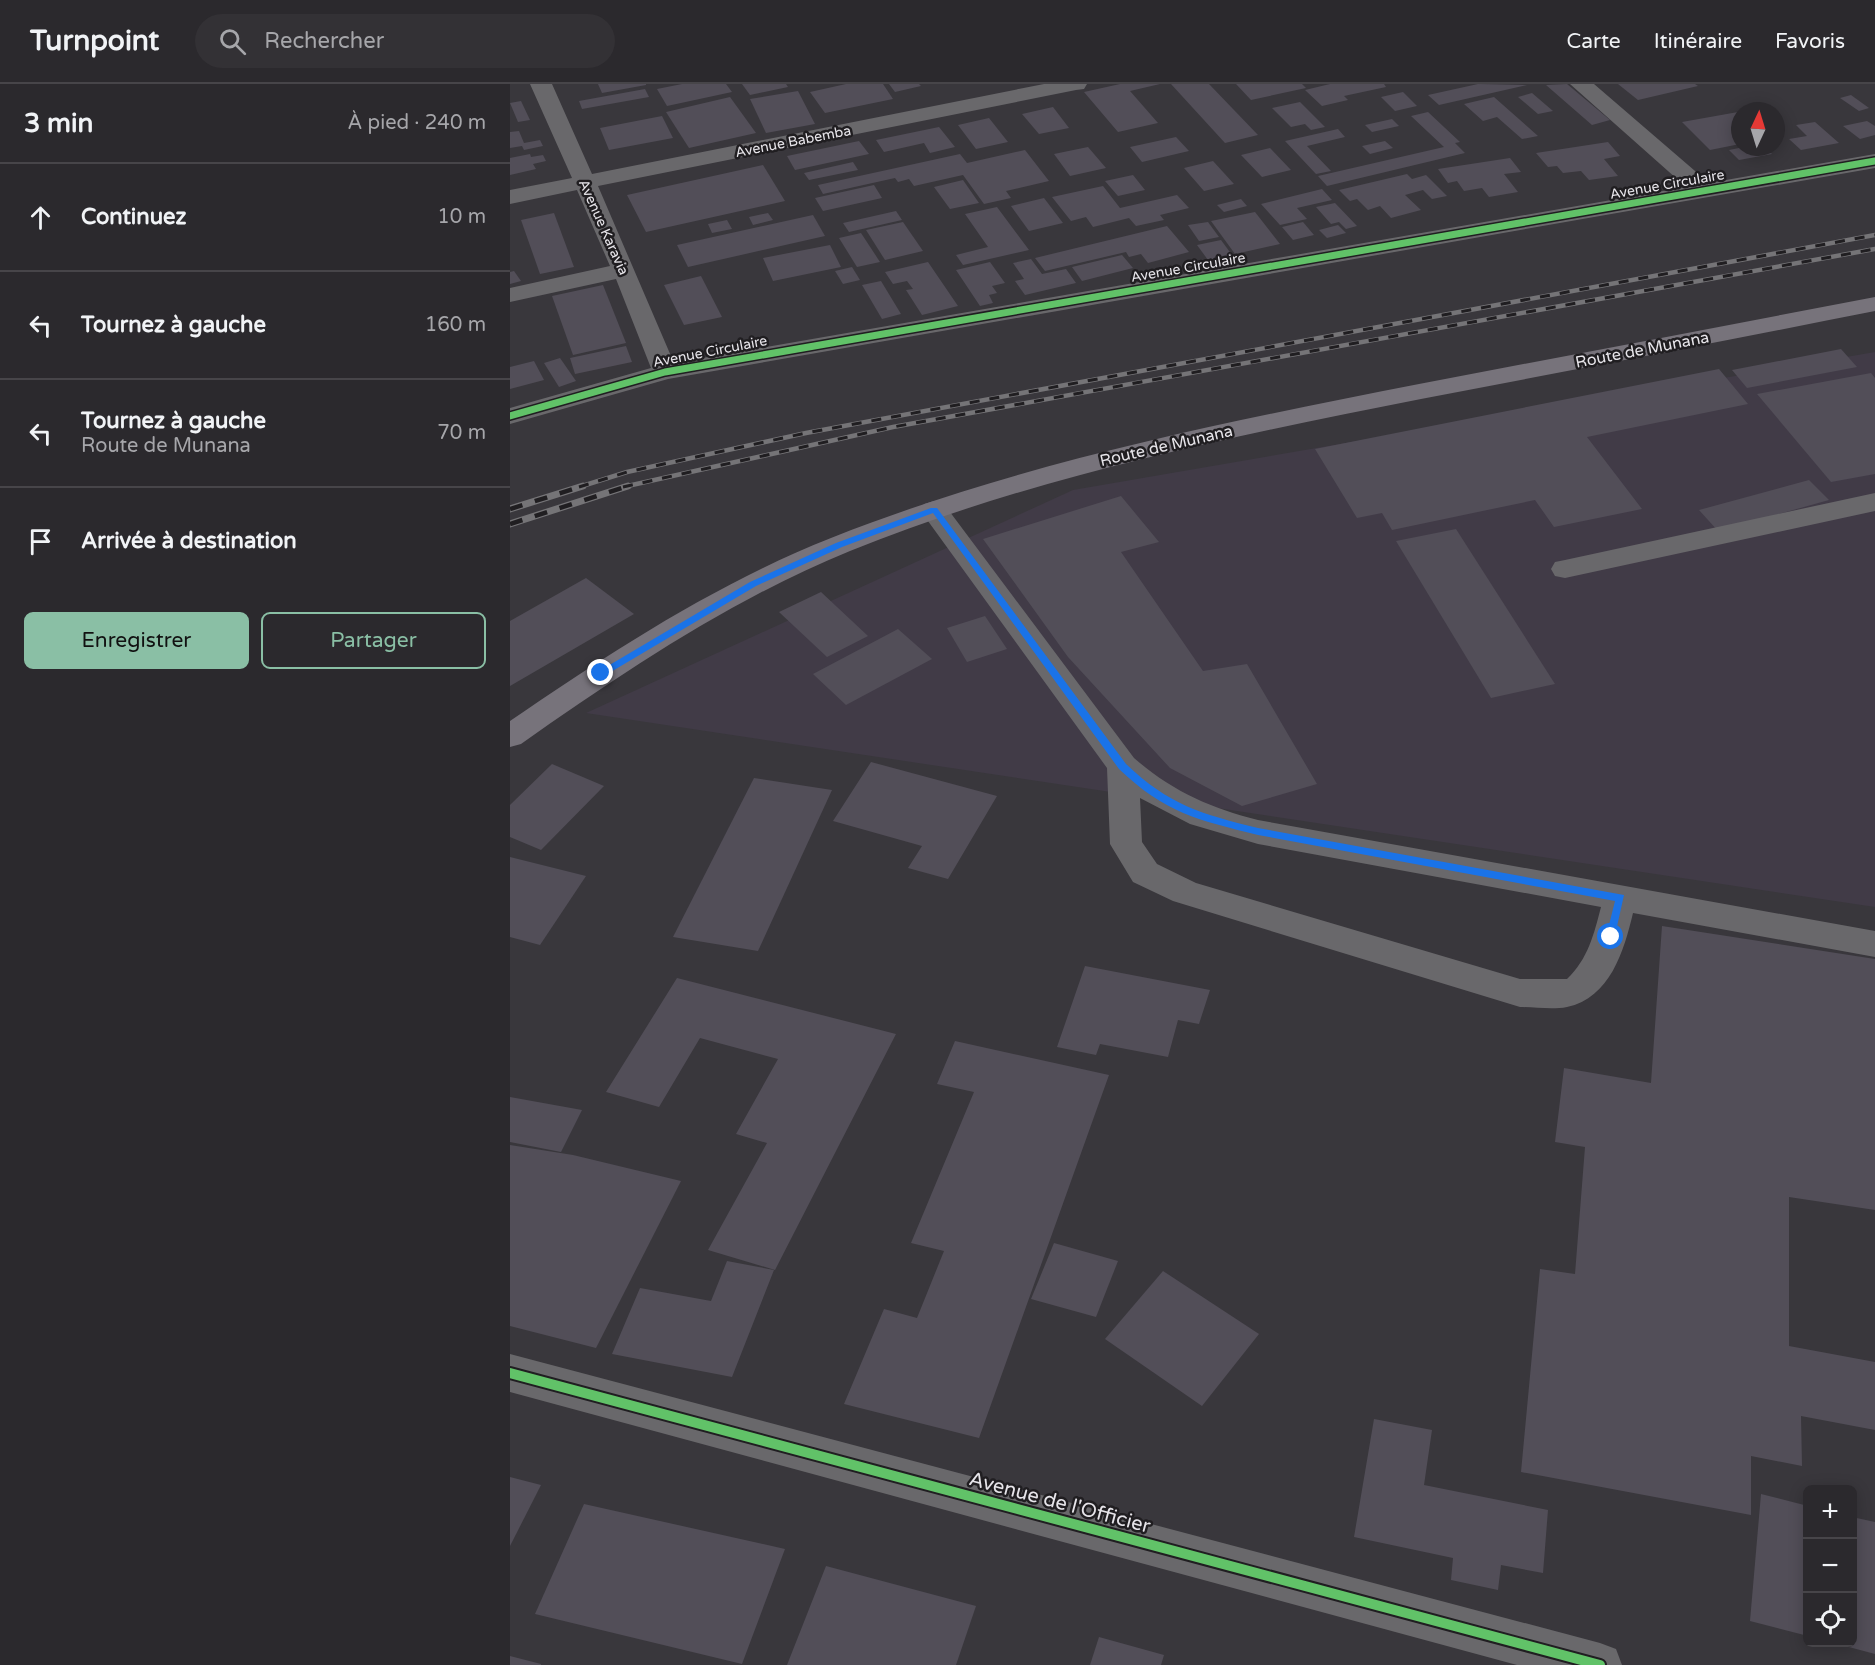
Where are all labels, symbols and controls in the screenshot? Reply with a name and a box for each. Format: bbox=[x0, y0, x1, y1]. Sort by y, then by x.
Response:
search box bbox=[195, 14, 615, 68]
text: Turnpoint bbox=[30, 24, 159, 58]
icon: search bbox=[216, 25, 249, 58]
text: Rechercher bbox=[264, 28, 384, 54]
text: Carte bbox=[1567, 29, 1621, 54]
text: Itinéraire bbox=[1654, 29, 1742, 54]
text: Favoris bbox=[1775, 29, 1845, 54]
north arrow bbox=[1731, 102, 1785, 156]
text: 3 min bbox=[24, 108, 93, 139]
text: À pied · 240 m bbox=[348, 111, 486, 135]
street label: Avenue Babemba bbox=[734, 122, 852, 161]
street label: Avenue Circulaire bbox=[1608, 166, 1726, 203]
street label: Avenue Karavia bbox=[575, 177, 632, 278]
icon: ahead bbox=[24, 201, 57, 234]
text: Continuez bbox=[81, 204, 186, 230]
text: 10 m bbox=[437, 205, 486, 229]
street label: Avenue Circulaire bbox=[1129, 249, 1247, 286]
icon: left bbox=[24, 309, 57, 342]
text: Tournez à gauche bbox=[81, 312, 266, 338]
text: 160 m bbox=[425, 313, 486, 337]
street label: Route de Munana bbox=[1574, 327, 1711, 373]
street label: Avenue Circulaire bbox=[652, 332, 769, 371]
text: Tournez à gauche bbox=[81, 408, 266, 434]
icon: left bbox=[24, 417, 57, 450]
text: 70 m bbox=[437, 421, 486, 445]
street label: Route de Munana bbox=[1098, 421, 1235, 471]
text: Route de Munana bbox=[81, 434, 251, 458]
icon: arrive bbox=[24, 525, 57, 558]
text: Arrivée à destination bbox=[81, 528, 297, 554]
button: Enregistrer bbox=[24, 612, 249, 669]
button: Partager bbox=[261, 612, 486, 669]
route end bbox=[587, 659, 613, 685]
route start bbox=[1597, 923, 1623, 949]
street label: Avenue de l'Officier bbox=[966, 1467, 1153, 1539]
map controls bbox=[1803, 1485, 1857, 1647]
button: + bbox=[1803, 1485, 1857, 1539]
button: − bbox=[1803, 1539, 1857, 1593]
button: locate bbox=[1803, 1593, 1857, 1647]

